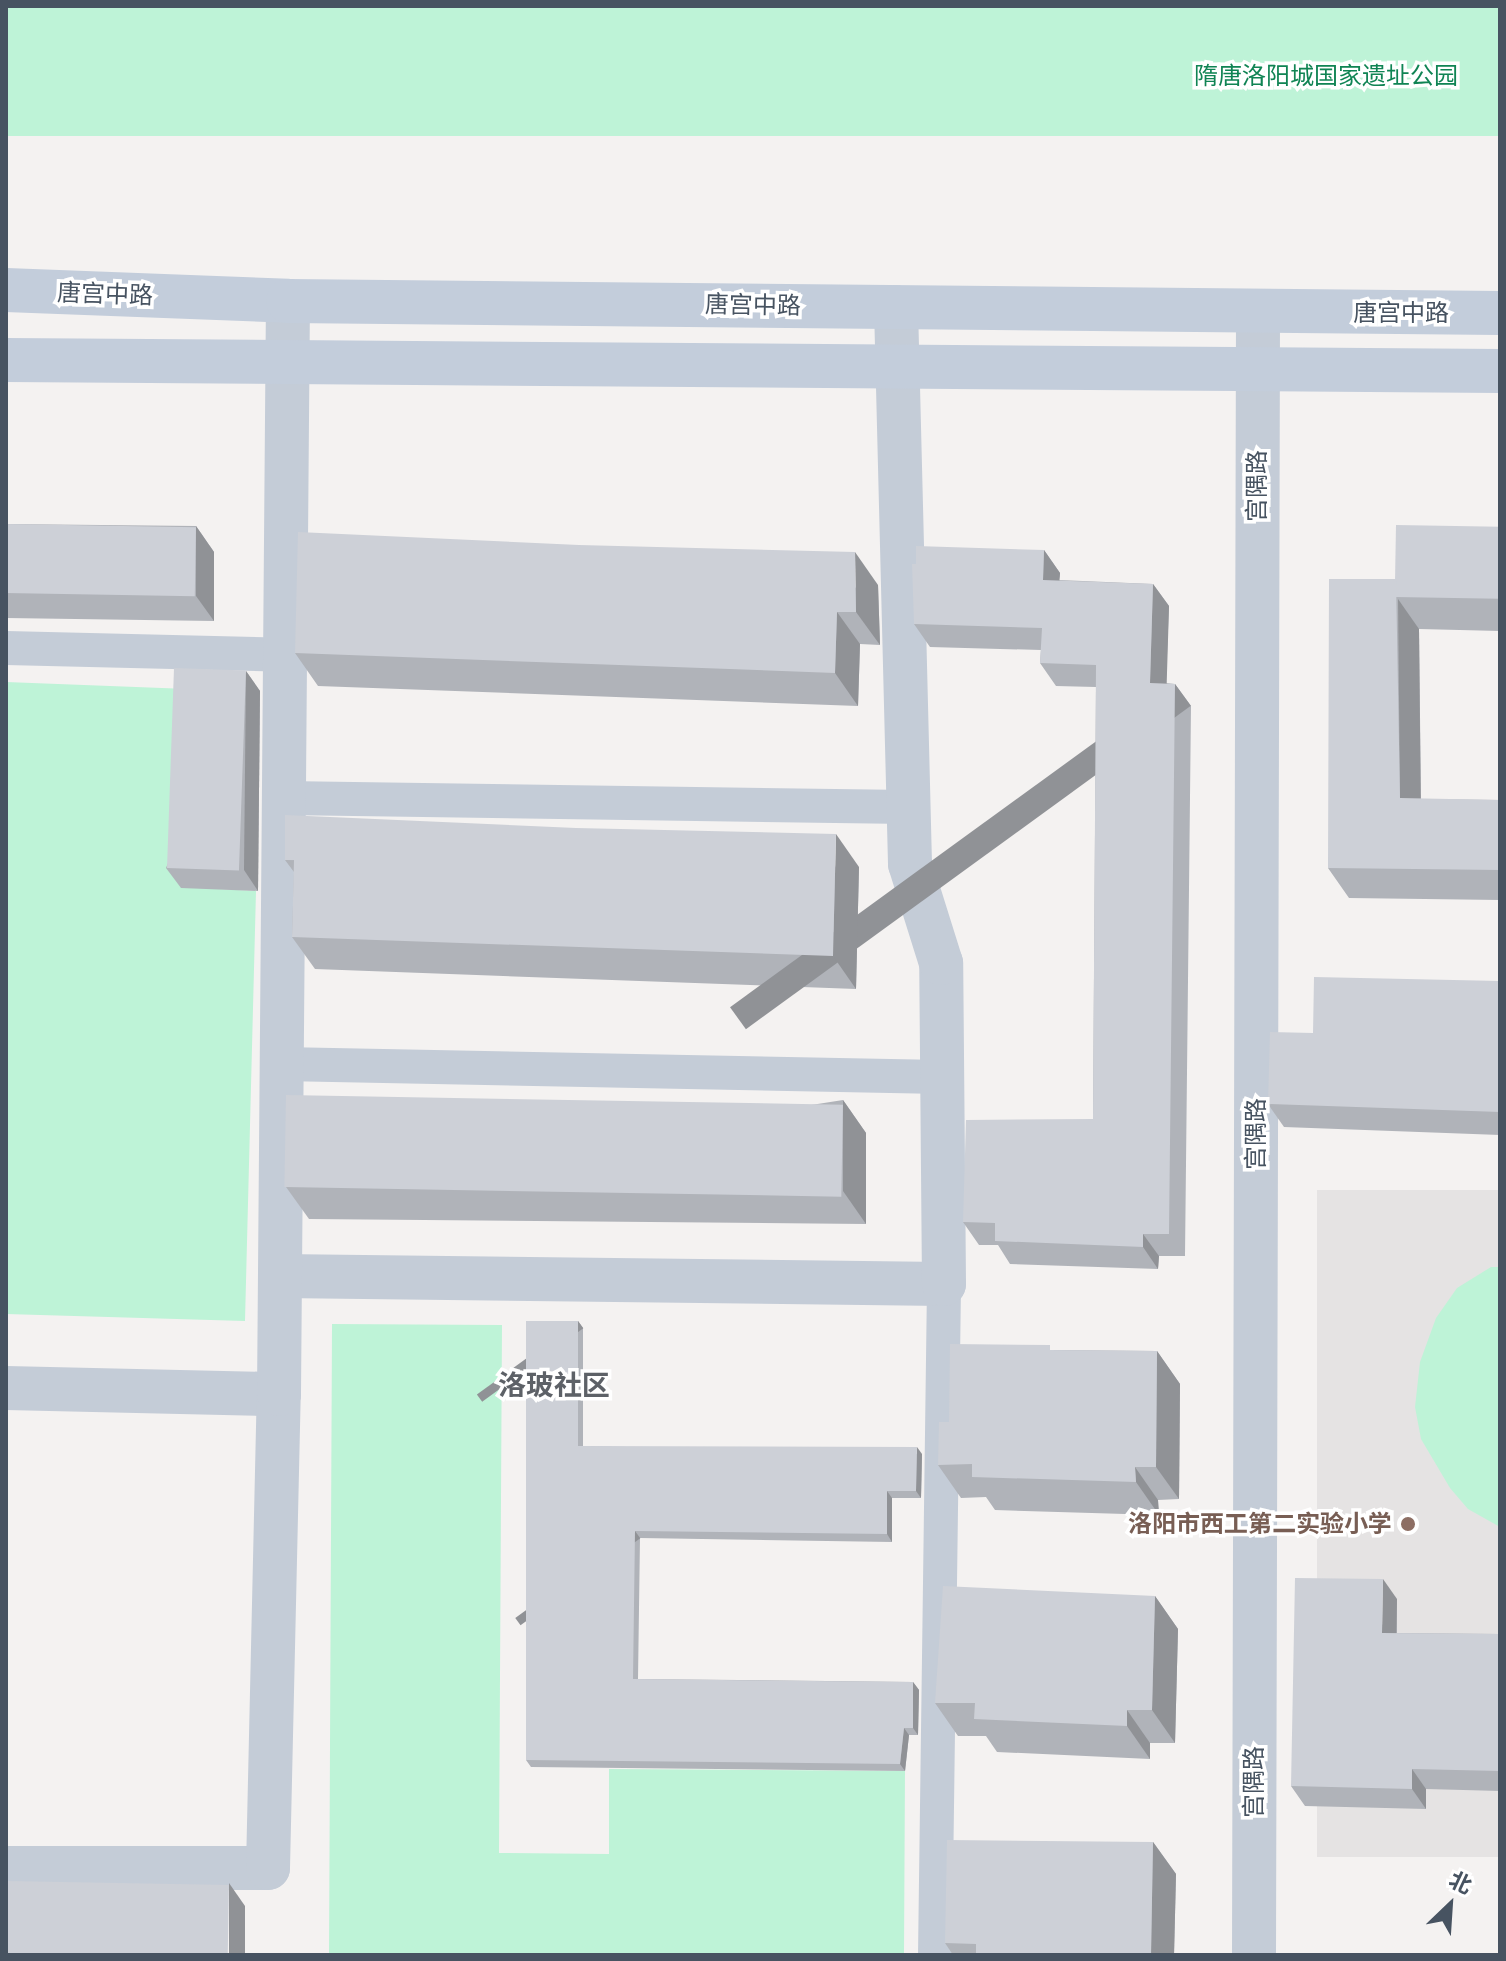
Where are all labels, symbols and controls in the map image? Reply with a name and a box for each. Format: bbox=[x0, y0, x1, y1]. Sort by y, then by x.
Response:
park label: 隋唐洛阳城国家遗址公园 bbox=[1194, 62, 1458, 90]
street label: 唐宫中路 bbox=[57, 278, 153, 310]
street label: 唐宫中路 bbox=[705, 290, 801, 320]
street label: 唐宫中路 bbox=[1353, 299, 1449, 327]
street label: 宫隅路 bbox=[1243, 450, 1271, 522]
street label: 宫隅路 bbox=[1242, 1098, 1270, 1170]
district label: 洛玻社区 bbox=[498, 1368, 610, 1402]
place label: 洛阳市西工第二实验小学 bbox=[1128, 1510, 1392, 1538]
marker: 洛阳市西工第二实验小学 bbox=[1399, 1515, 1417, 1533]
street label: 宫隅路 bbox=[1240, 1746, 1268, 1818]
north arrow bbox=[1410, 1865, 1490, 1945]
text: 北 bbox=[1445, 1866, 1476, 1900]

